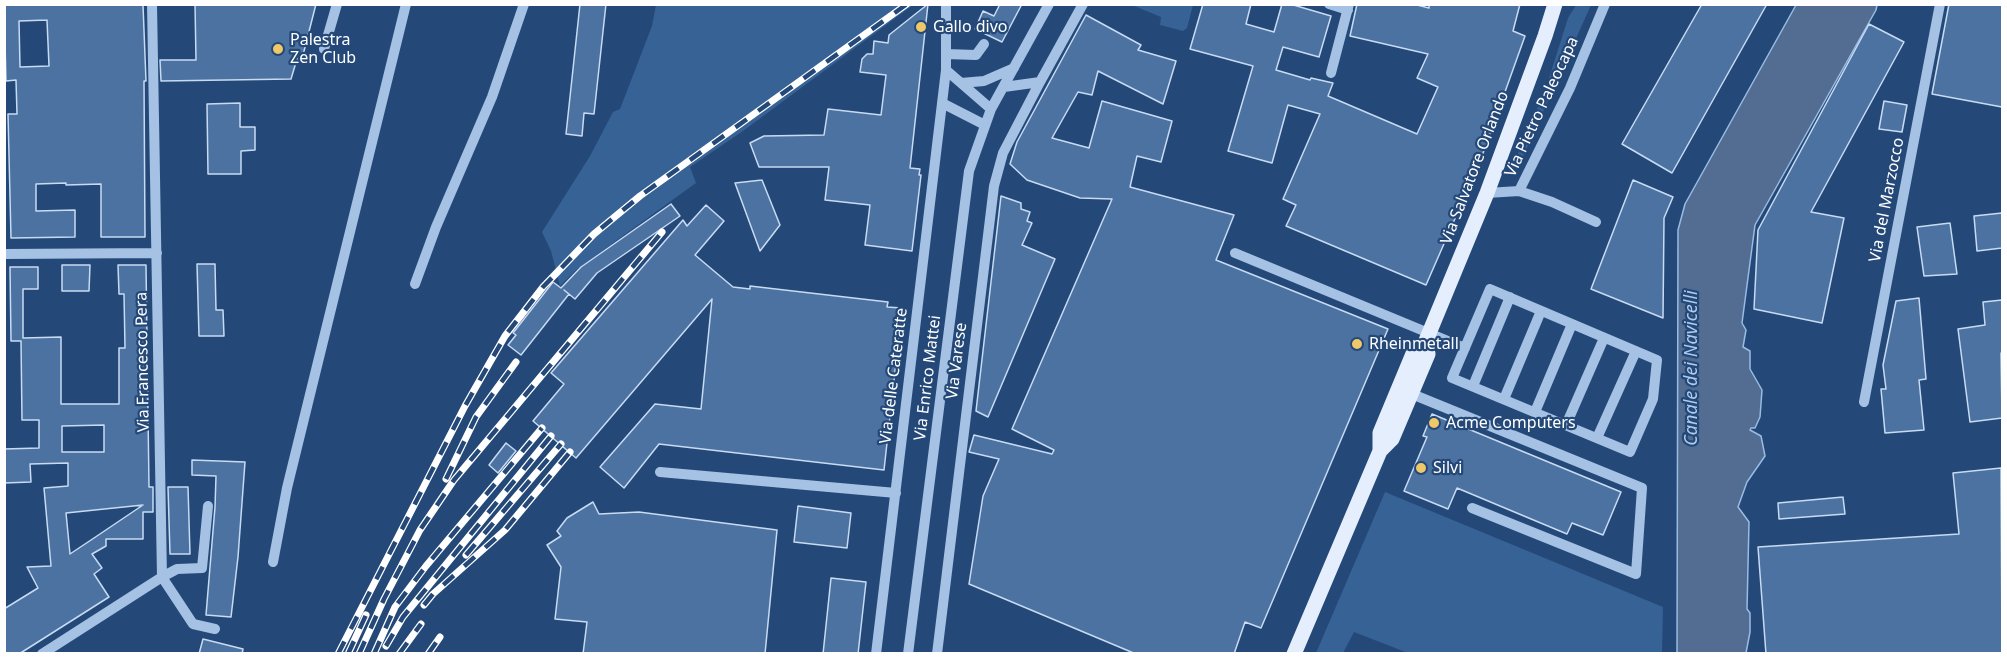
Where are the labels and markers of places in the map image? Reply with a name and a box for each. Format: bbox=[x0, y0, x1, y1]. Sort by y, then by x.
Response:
place label: Gallo divo bbox=[933, 17, 1007, 37]
marker: Gallo divo bbox=[914, 20, 928, 34]
place label: Palestra Zen Club bbox=[290, 30, 356, 68]
marker: Palestra Zen Club bbox=[271, 42, 285, 56]
place label: Rheinmetall bbox=[1369, 334, 1459, 354]
marker: Rheinmetall bbox=[1350, 337, 1364, 351]
place label: Acme Computers bbox=[1446, 413, 1576, 433]
marker: Acme Computers bbox=[1427, 416, 1441, 430]
place label: Silvi bbox=[1433, 458, 1462, 478]
marker: Silvi bbox=[1414, 461, 1428, 475]

